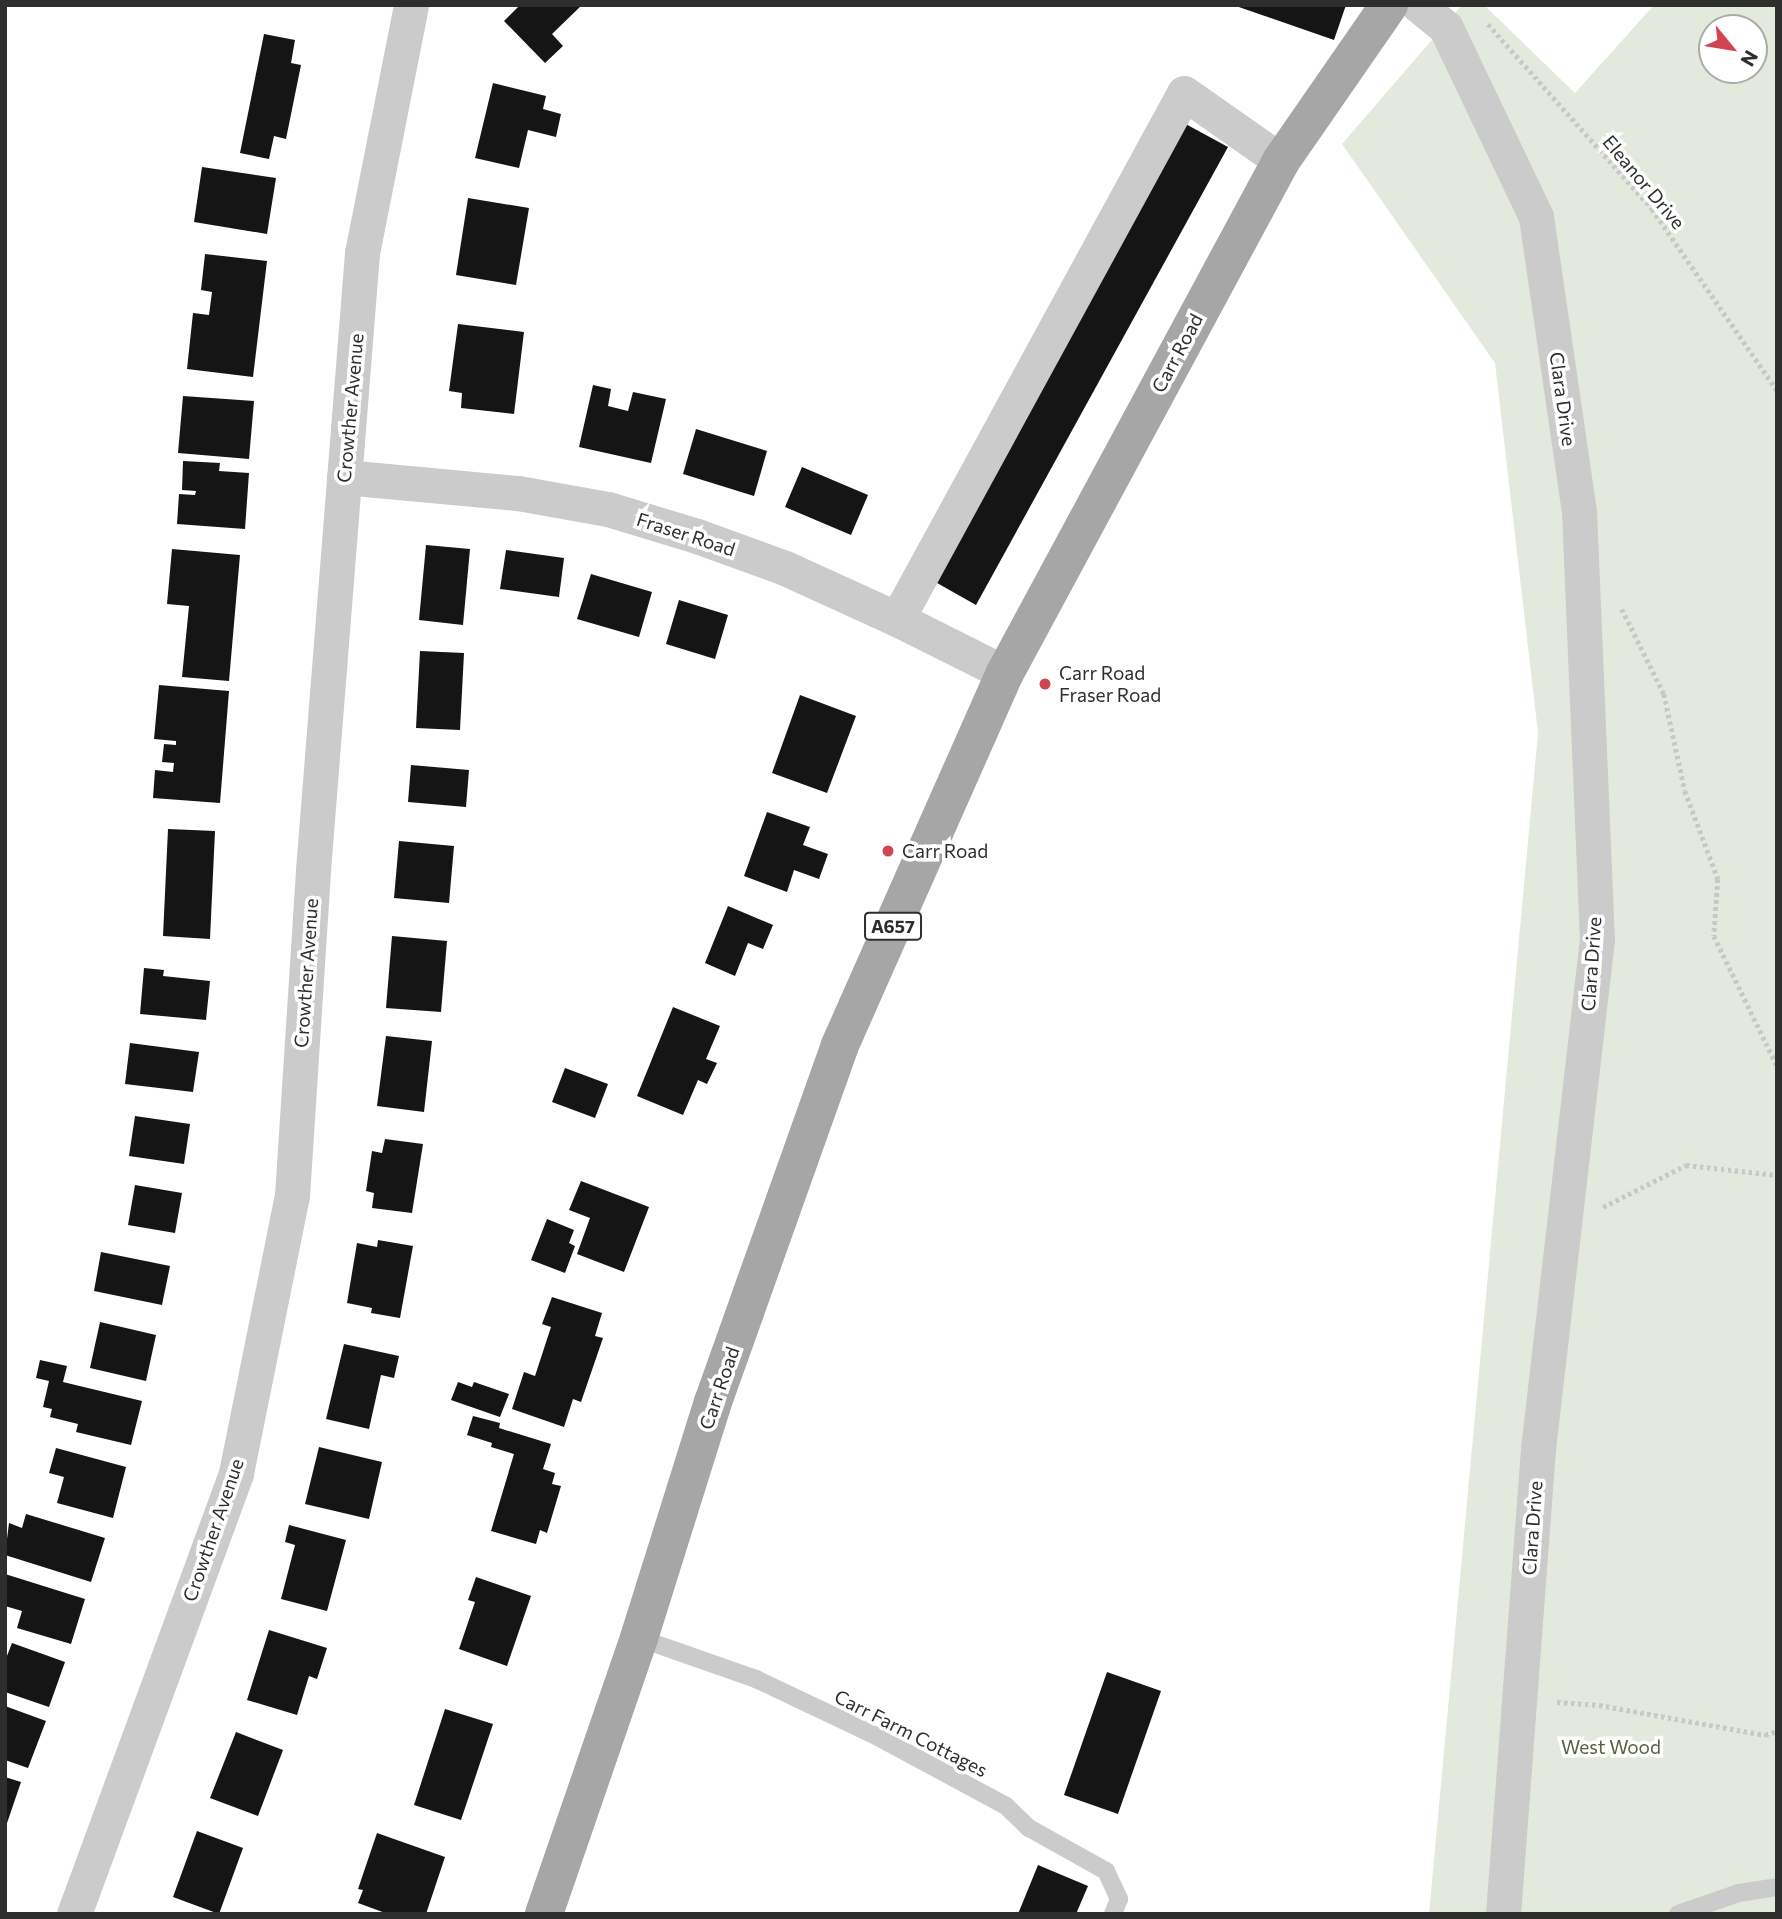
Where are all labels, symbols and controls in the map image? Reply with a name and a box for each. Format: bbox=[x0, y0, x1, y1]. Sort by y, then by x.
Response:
north arrow bbox=[1698, 14, 1768, 84]
text: N bbox=[1736, 47, 1763, 71]
street label: Eleanor Drive bbox=[1598, 130, 1690, 234]
street label: Carr Road bbox=[1147, 310, 1207, 396]
street label: Crowther Avenue bbox=[332, 332, 368, 484]
street label: Clara Drive bbox=[1545, 351, 1581, 447]
street label: Fraser Road bbox=[634, 507, 738, 561]
place label: Carr Road Fraser Road bbox=[1059, 662, 1161, 706]
marker: Carr Road Fraser Road bbox=[1037, 676, 1053, 692]
place label: Carr Road bbox=[902, 840, 988, 862]
marker: Carr Road bbox=[880, 843, 896, 859]
street label: Crowther Avenue bbox=[289, 898, 323, 1048]
road number: A657 bbox=[863, 911, 923, 940]
street label: Clara Drive bbox=[1576, 916, 1606, 1012]
street label: Carr Road bbox=[694, 1344, 744, 1432]
street label: Crowther Avenue bbox=[178, 1455, 248, 1605]
street label: Clara Drive bbox=[1517, 1480, 1547, 1576]
street label: Carr Farm Cottages bbox=[831, 1685, 991, 1781]
park label: West Wood bbox=[1561, 1736, 1661, 1758]

